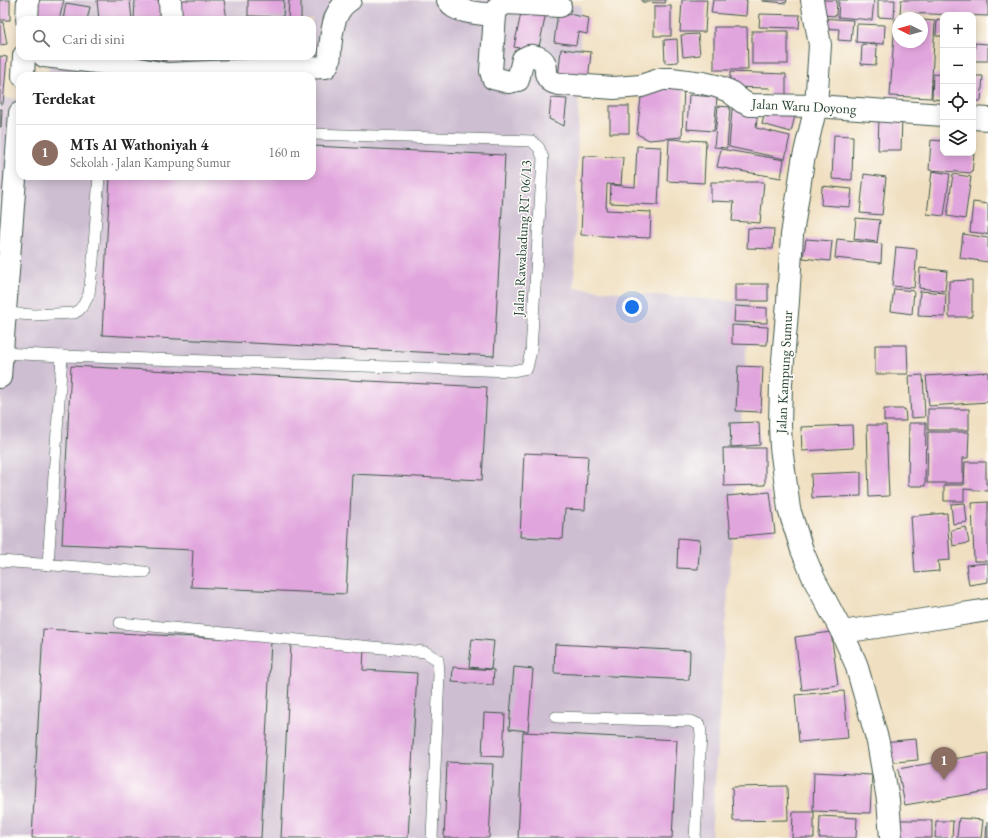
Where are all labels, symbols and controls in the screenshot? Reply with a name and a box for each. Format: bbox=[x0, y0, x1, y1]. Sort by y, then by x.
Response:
north arrow bbox=[892, 12, 928, 48]
map controls bbox=[940, 12, 976, 156]
button: + bbox=[940, 12, 976, 48]
search box bbox=[16, 16, 316, 60]
icon: search bbox=[30, 27, 52, 49]
text: Cari di sini bbox=[62, 29, 125, 48]
button: − bbox=[940, 48, 976, 84]
button: locate bbox=[940, 84, 976, 120]
text: Terdekat bbox=[32, 87, 95, 109]
street label: Jalan Waru Doyong bbox=[750, 94, 858, 118]
button: layers bbox=[940, 120, 976, 156]
text: MTs Al Wathoniyah 4 bbox=[70, 135, 209, 154]
text: 1 bbox=[42, 144, 48, 161]
text: 160 m bbox=[269, 144, 300, 161]
text: Sekolah · Jalan Kampung Sumur bbox=[70, 154, 231, 171]
street label: Jalan Rawabadung RT 06/13 bbox=[509, 159, 535, 317]
your location bbox=[622, 297, 642, 317]
street label: Jalan Kampung Sumur bbox=[772, 310, 796, 435]
pin: 1 bbox=[931, 747, 957, 780]

